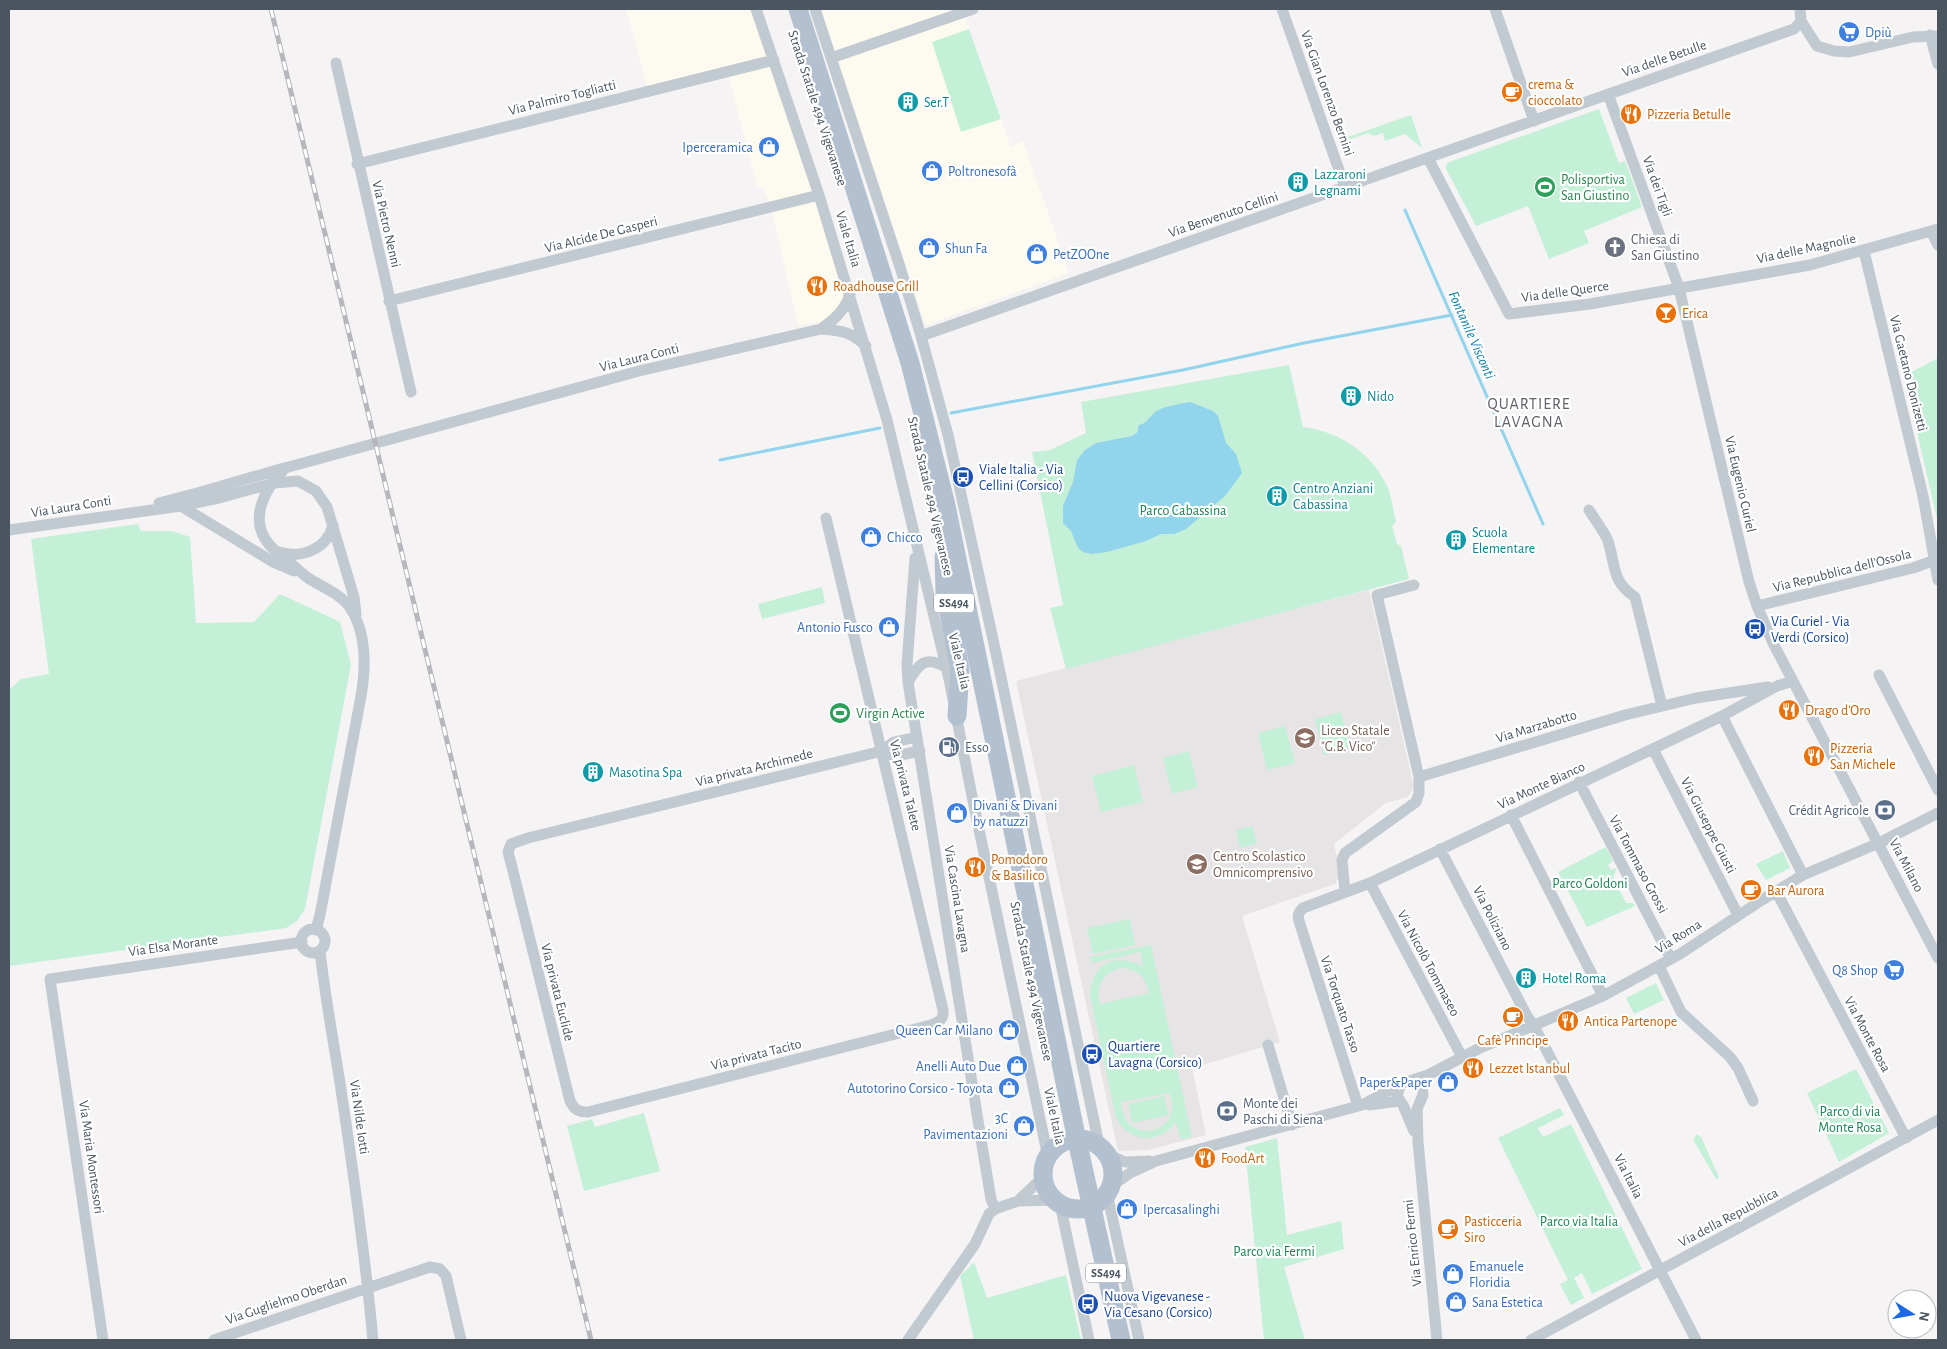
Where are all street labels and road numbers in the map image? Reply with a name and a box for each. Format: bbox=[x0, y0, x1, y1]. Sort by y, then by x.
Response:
street label: Strada Statale 494 Vigevanese bbox=[785, 29, 849, 188]
street label: Via Gian Lorenzo Bernini bbox=[1298, 29, 1356, 158]
street label: Via delle Betulle bbox=[1620, 38, 1708, 80]
street label: Via Palmiro Togliatti bbox=[507, 78, 618, 118]
street label: Via dei Tigli bbox=[1640, 154, 1674, 219]
street label: Via Pietro Nenni bbox=[369, 179, 403, 269]
street label: Via Benvenuto Cellini bbox=[1167, 190, 1280, 240]
street label: Viale Italia bbox=[833, 210, 863, 269]
street label: Via Alcide De Gasperi bbox=[543, 214, 659, 256]
street label: Via delle Magnolie bbox=[1755, 232, 1857, 266]
street label: Via delle Querce bbox=[1520, 279, 1610, 305]
street label: Via Gaetano Donizetti bbox=[1887, 314, 1929, 433]
street label: Via Laura Conti bbox=[598, 341, 680, 375]
street label: Strada Statale 494 Vigevanese bbox=[905, 415, 955, 577]
street label: Via Eugenio Curiel bbox=[1722, 435, 1758, 534]
street label: Via Laura Conti bbox=[30, 494, 112, 520]
street label: Via Repubblica dell'Ossola bbox=[1772, 547, 1913, 595]
road number: SS494 bbox=[934, 594, 974, 612]
street label: Viale Italia bbox=[946, 631, 972, 691]
street label: Via Marzabotto bbox=[1494, 708, 1578, 746]
street label: Via privata Talete bbox=[887, 738, 923, 832]
street label: Via privata Archimede bbox=[694, 747, 814, 789]
street label: Via Monte Bianco bbox=[1496, 760, 1587, 812]
street label: Via Giuseppe Giusti bbox=[1678, 775, 1738, 876]
street label: Via Tommaso Grossi bbox=[1606, 813, 1670, 916]
street label: Via Milano bbox=[1886, 836, 1926, 895]
street label: Via Cascina Lavagna bbox=[942, 844, 972, 954]
street label: Via Poliziano bbox=[1470, 884, 1514, 953]
street label: Strada Statale 494 Vigevanese bbox=[1007, 900, 1055, 1062]
street label: Via Nicolò Tommaseo bbox=[1394, 908, 1462, 1019]
street label: Via Roma bbox=[1653, 917, 1705, 956]
street label: Via Elsa Morante bbox=[127, 933, 219, 959]
street label: Via privata Euclide bbox=[538, 942, 576, 1042]
street label: Via Torquato Tasso bbox=[1318, 954, 1362, 1055]
street label: Via Monte Rosa bbox=[1841, 994, 1893, 1075]
street label: Via privata Tacito bbox=[710, 1037, 803, 1073]
street label: Via Nilde Iotti bbox=[347, 1079, 371, 1155]
street label: Viale Italia bbox=[1041, 1086, 1067, 1146]
street label: Via Maria Montessori bbox=[76, 1100, 106, 1215]
street label: Via Italia bbox=[1611, 1152, 1645, 1201]
street label: Via della Repubblica bbox=[1676, 1186, 1781, 1250]
street label: Via Enrico Fermi bbox=[1401, 1199, 1425, 1287]
road number: SS494 bbox=[1086, 1264, 1126, 1282]
street label: Via Guglielmo Oberdan bbox=[224, 1273, 349, 1327]

